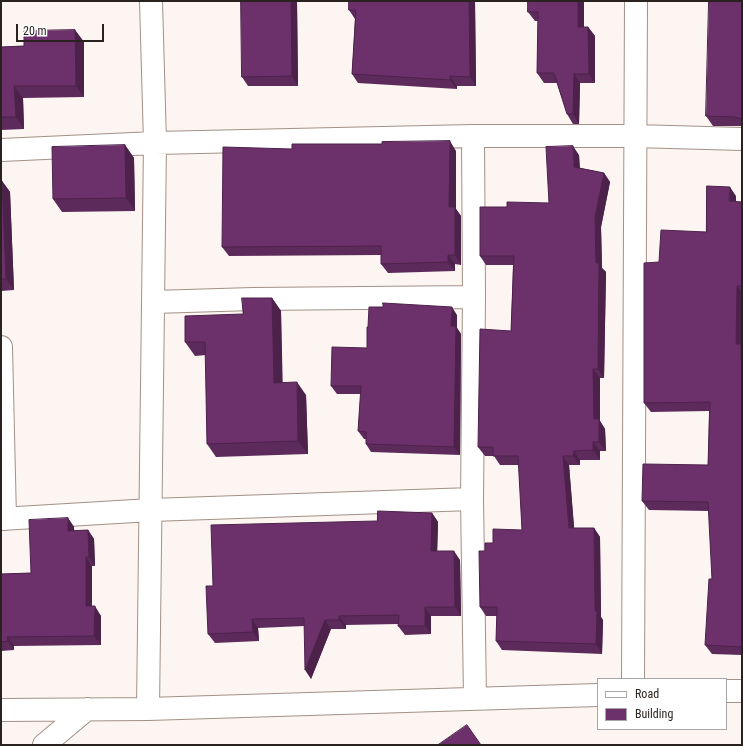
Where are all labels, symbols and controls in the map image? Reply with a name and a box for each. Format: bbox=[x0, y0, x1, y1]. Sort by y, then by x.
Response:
scale bar bbox=[18, 16, 106, 42]
text: 20 m bbox=[23, 24, 47, 38]
legend bbox=[597, 678, 727, 730]
text: Road bbox=[635, 687, 659, 701]
text: Building bbox=[635, 707, 673, 721]

